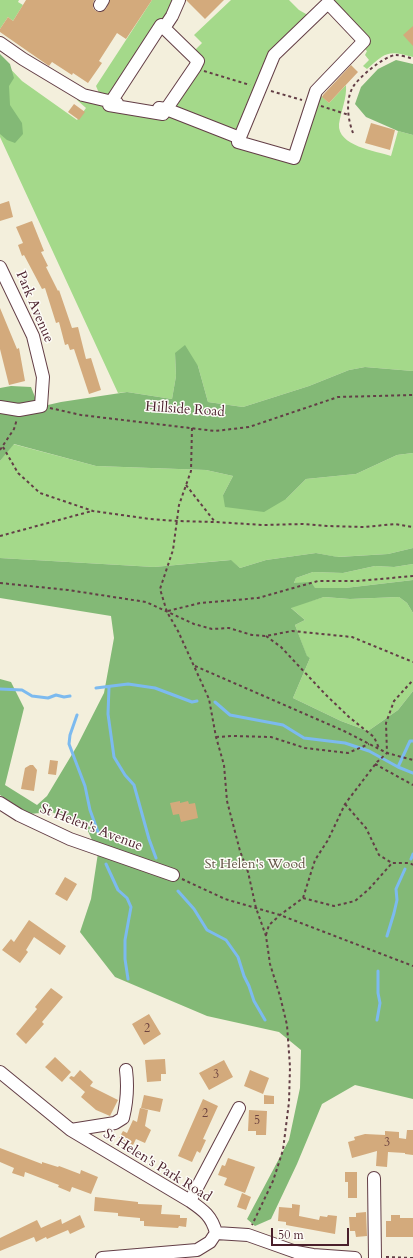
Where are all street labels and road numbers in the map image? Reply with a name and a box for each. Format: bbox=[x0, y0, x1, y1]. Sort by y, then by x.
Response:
street label: Park Avenue bbox=[11, 269, 57, 345]
street label: Hillside Road bbox=[145, 399, 225, 421]
street label: St Helen's Avenue bbox=[38, 801, 144, 855]
street label: St Helen's Park Road bbox=[100, 1126, 214, 1206]

